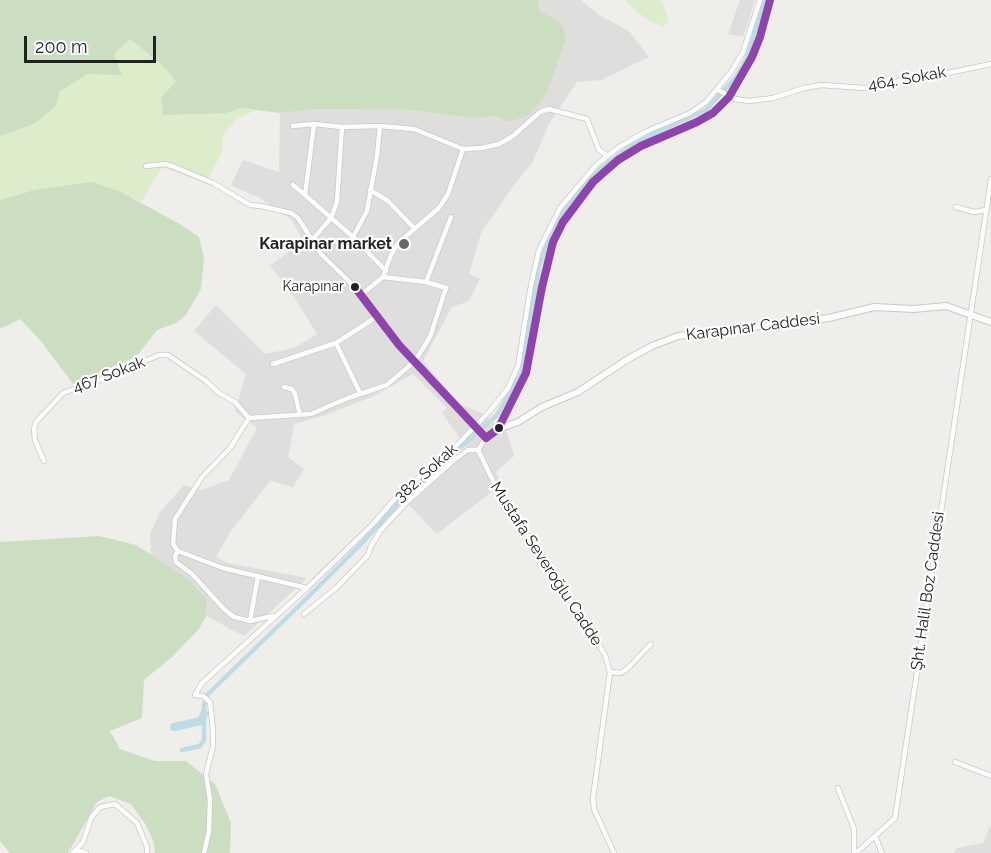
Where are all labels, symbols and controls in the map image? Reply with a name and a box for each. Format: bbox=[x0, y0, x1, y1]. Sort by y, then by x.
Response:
scale bar bbox=[27, 24, 159, 62]
text: 200 m bbox=[35, 36, 88, 57]
street label: 464. Sokak bbox=[866, 63, 948, 95]
place label: Karapinar market bbox=[259, 234, 392, 254]
marker: Karapinar market bbox=[397, 237, 411, 251]
place label: Karapınar bbox=[282, 279, 344, 295]
marker: Karapınar bbox=[349, 281, 361, 293]
street label: Karapınar Caddesi bbox=[685, 309, 821, 345]
street label: 467 Sokak bbox=[70, 352, 148, 398]
unlabelled marker bbox=[493, 422, 505, 434]
street label: 382. Sokak bbox=[390, 440, 462, 506]
street label: Mustafa Severoğlu Cadde bbox=[486, 478, 606, 650]
street label: Şht. Halil Boz Caddesi bbox=[907, 510, 949, 672]

